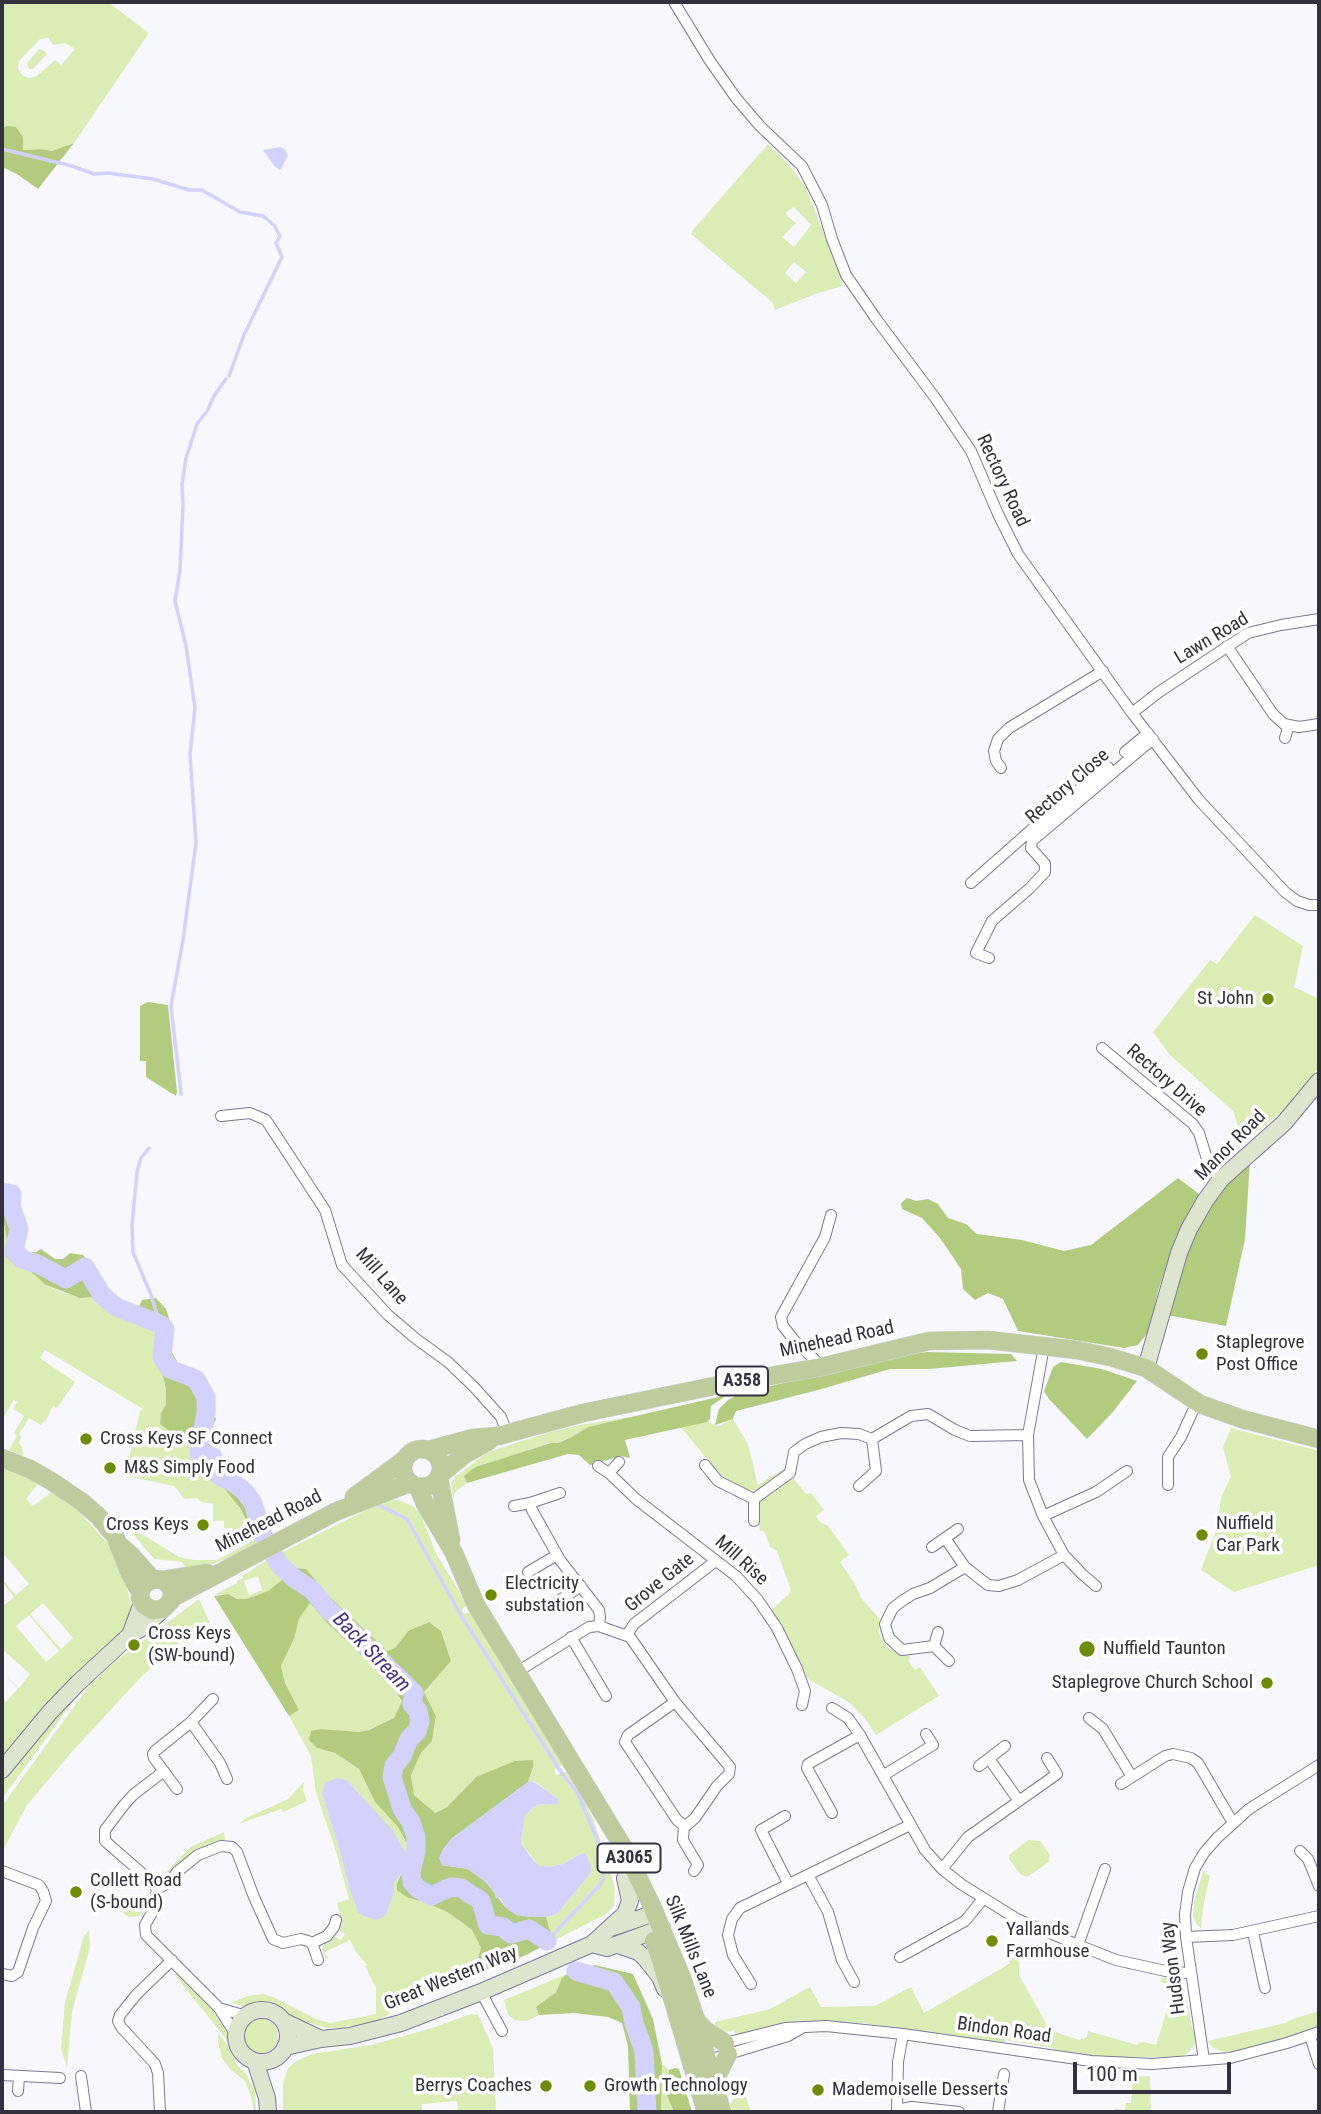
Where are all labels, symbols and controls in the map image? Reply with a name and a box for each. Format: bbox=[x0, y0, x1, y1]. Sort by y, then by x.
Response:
street label: Rectory Road bbox=[971, 431, 1033, 531]
street label: Lawn Road bbox=[1171, 608, 1253, 670]
street label: Rectory Close bbox=[1022, 745, 1114, 829]
place label: St John bbox=[1197, 988, 1254, 1010]
marker: St John bbox=[1260, 991, 1276, 1007]
street label: Rectory Drive bbox=[1121, 1040, 1211, 1122]
street label: Manor Road bbox=[1191, 1106, 1271, 1186]
street label: Mill Lane bbox=[350, 1244, 412, 1310]
street label: Minehead Road bbox=[778, 1317, 896, 1363]
place label: Staplegrove Post Office bbox=[1216, 1332, 1304, 1376]
marker: Staplegrove Post Office bbox=[1194, 1346, 1210, 1362]
road number: A358 bbox=[716, 1366, 768, 1396]
place label: Cross Keys SF Connect bbox=[100, 1428, 273, 1450]
marker: Cross Keys SF Connect bbox=[78, 1431, 94, 1447]
place label: M&S Simply Food bbox=[124, 1457, 255, 1479]
marker: M&S Simply Food bbox=[102, 1460, 118, 1476]
street label: Minehead Road bbox=[212, 1486, 326, 1558]
place label: Nuffield Car Park bbox=[1216, 1513, 1280, 1557]
place label: Cross Keys bbox=[106, 1514, 189, 1536]
marker: Cross Keys bbox=[195, 1517, 211, 1533]
marker: Nuffield Car Park bbox=[1194, 1527, 1210, 1543]
street label: Mill Rise bbox=[710, 1531, 772, 1591]
street label: Grove Gate bbox=[621, 1548, 699, 1618]
place label: Electricity substation bbox=[505, 1573, 584, 1617]
marker: Electricity substation bbox=[483, 1587, 499, 1603]
water label: Back Stream bbox=[327, 1608, 415, 1698]
place label: Cross Keys (SW-bound) bbox=[148, 1623, 235, 1667]
marker: Cross Keys (SW-bound) bbox=[126, 1637, 142, 1653]
place label: Nuffield Taunton bbox=[1103, 1638, 1226, 1660]
marker: Nuffield Taunton bbox=[1077, 1639, 1097, 1659]
place label: Staplegrove Church School bbox=[1052, 1672, 1253, 1694]
marker: Staplegrove Church School bbox=[1259, 1675, 1275, 1691]
road number: A3065 bbox=[598, 1844, 660, 1872]
place label: Collett Road (S-bound) bbox=[90, 1870, 182, 1914]
marker: Collett Road (S-bound) bbox=[68, 1884, 84, 1900]
street label: Silk Mills Lane bbox=[659, 1893, 721, 2001]
place label: Yallands Farmhouse bbox=[1006, 1919, 1089, 1963]
street label: Hudson Way bbox=[1157, 1920, 1191, 2016]
marker: Yallands Farmhouse bbox=[984, 1933, 1000, 1949]
street label: Great Western Way bbox=[381, 1942, 521, 2016]
street label: Bindon Road bbox=[956, 2013, 1052, 2049]
scale bar bbox=[1076, 2048, 1234, 2092]
text: 100 m bbox=[1086, 2062, 1138, 2086]
place label: Berrys Coaches bbox=[415, 2075, 532, 2097]
place label: Growth Technology bbox=[604, 2075, 748, 2097]
marker: Berrys Coaches bbox=[538, 2078, 554, 2094]
marker: Growth Technology bbox=[582, 2078, 598, 2094]
place label: Mademoiselle Desserts bbox=[832, 2079, 1008, 2101]
marker: Mademoiselle Desserts bbox=[810, 2082, 826, 2098]

